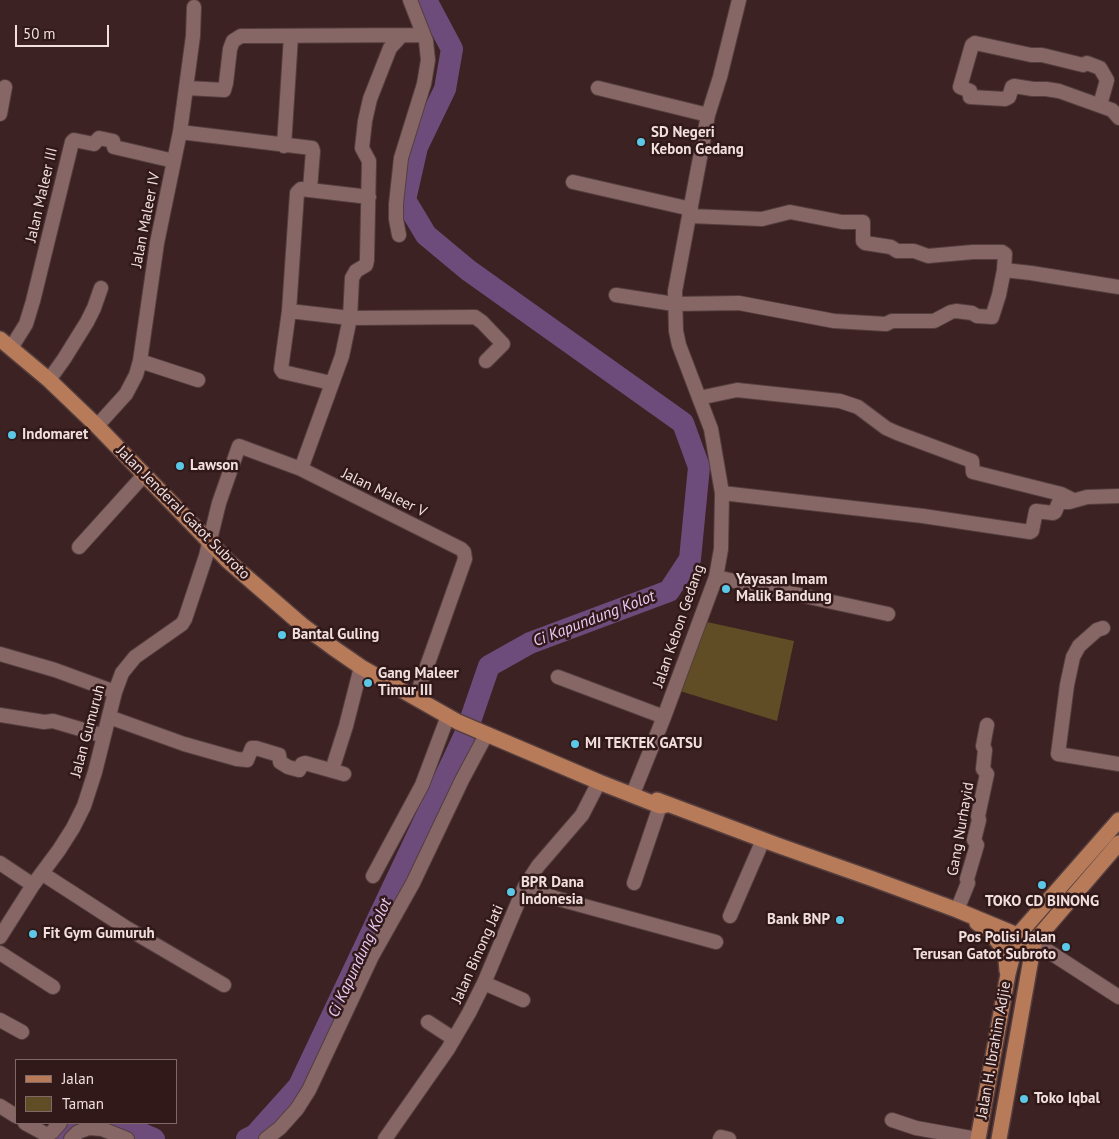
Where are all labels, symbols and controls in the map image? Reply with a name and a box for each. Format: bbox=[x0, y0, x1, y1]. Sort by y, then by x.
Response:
scale bar bbox=[18, 15, 111, 47]
text: 50 m bbox=[23, 24, 56, 43]
place label: SD Negeri Kebon Gedang bbox=[651, 124, 744, 159]
marker: SD Negeri Kebon Gedang bbox=[635, 136, 647, 148]
street label: Jalan Maleer III bbox=[22, 146, 62, 244]
street label: Jalan Maleer IV bbox=[128, 171, 164, 269]
place label: Indomaret bbox=[22, 426, 88, 444]
marker: Indomaret bbox=[6, 429, 18, 441]
street label: Jalan Jenderal Gatot Subroto bbox=[112, 442, 254, 584]
place label: Lawson bbox=[190, 457, 239, 475]
marker: Lawson bbox=[174, 460, 186, 472]
street label: Jalan Maleer V bbox=[339, 465, 429, 521]
street label: Jalan Kebon Gedang bbox=[650, 562, 708, 690]
place label: Yayasan Imam Malik Bandung bbox=[736, 571, 832, 606]
marker: Yayasan Imam Malik Bandung bbox=[720, 583, 732, 595]
water label: Ci Kapundung Kolot bbox=[530, 587, 658, 651]
place label: Bantal Guling bbox=[292, 626, 379, 644]
marker: Bantal Guling bbox=[276, 629, 288, 641]
place label: Gang Maleer Timur III bbox=[378, 665, 459, 700]
marker: Gang Maleer Timur III bbox=[362, 677, 374, 689]
street label: Jalan Gumuruh bbox=[67, 683, 109, 779]
place label: MI TEKTEK GATSU bbox=[585, 735, 702, 753]
marker: MI TEKTEK GATSU bbox=[569, 738, 581, 750]
street label: Gang Nurhayid bbox=[944, 781, 978, 877]
place label: BPR Dana Indonesia bbox=[521, 874, 584, 909]
marker: TOKO CD BINONG bbox=[1036, 879, 1048, 891]
marker: BPR Dana Indonesia bbox=[505, 886, 517, 898]
place label: TOKO CD BINONG bbox=[985, 893, 1099, 911]
water label: Ci Kapundung Kolot bbox=[324, 895, 396, 1021]
street label: Jalan Binong Jati bbox=[448, 902, 508, 1006]
place label: Bank BNP bbox=[767, 911, 830, 929]
marker: Bank BNP bbox=[834, 914, 846, 926]
place label: Fit Gym Gumuruh bbox=[43, 925, 155, 943]
marker: Fit Gym Gumuruh bbox=[27, 928, 39, 940]
place label: Pos Polisi Jalan Terusan Gatot Subroto bbox=[913, 929, 1056, 964]
marker: Pos Polisi Jalan Terusan Gatot Subroto bbox=[1060, 941, 1072, 953]
street label: Jalan H. Ibrahim Adjie bbox=[973, 980, 1015, 1120]
legend bbox=[15, 1059, 178, 1124]
text: Jalan bbox=[62, 1069, 94, 1088]
place label: Toko Iqbal bbox=[1034, 1090, 1100, 1108]
marker: Toko Iqbal bbox=[1018, 1093, 1030, 1105]
text: Taman bbox=[62, 1094, 104, 1113]

